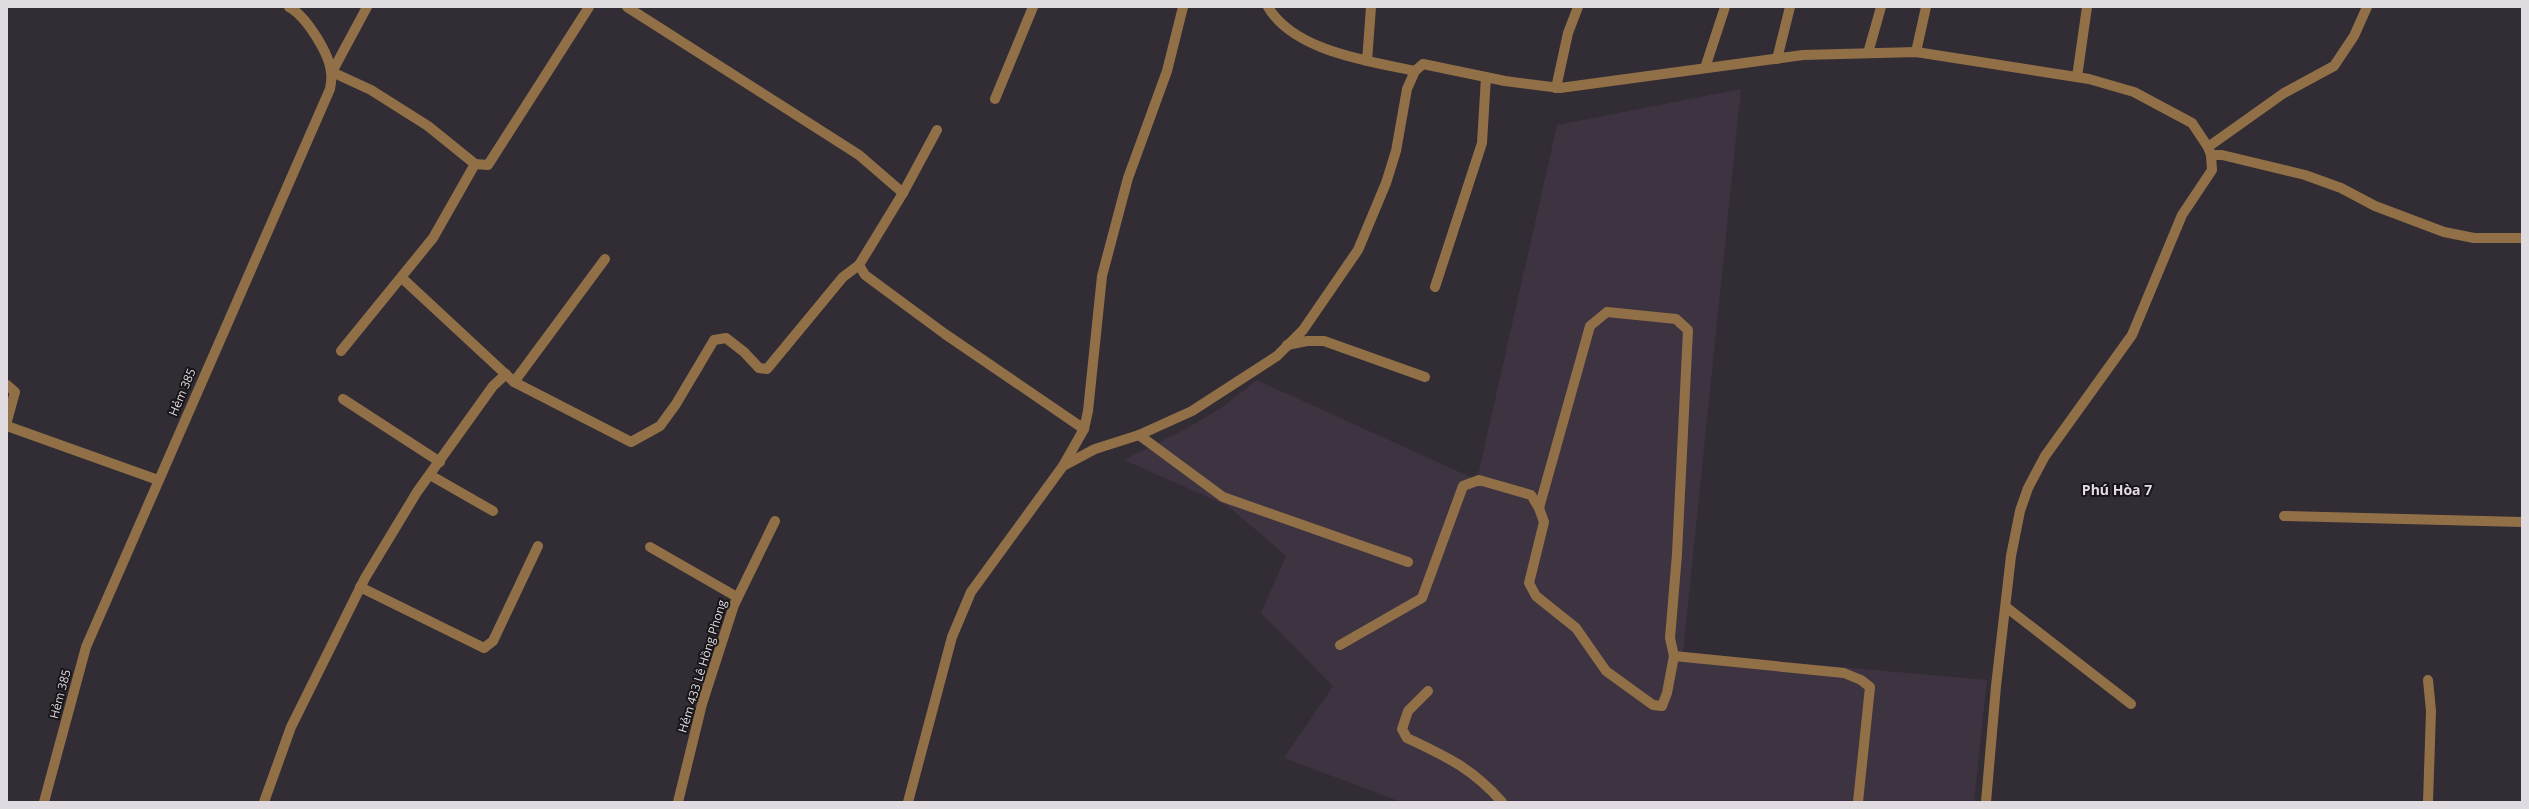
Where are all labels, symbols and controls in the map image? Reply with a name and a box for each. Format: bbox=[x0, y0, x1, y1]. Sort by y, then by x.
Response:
street label: Hẻm 385 bbox=[164, 365, 200, 419]
district label: Phú Hòa 7 bbox=[2082, 480, 2152, 499]
street label: Hẻm 433 Lê Hồng Phong bbox=[674, 597, 730, 735]
street label: Hẻm 385 bbox=[45, 667, 75, 721]

